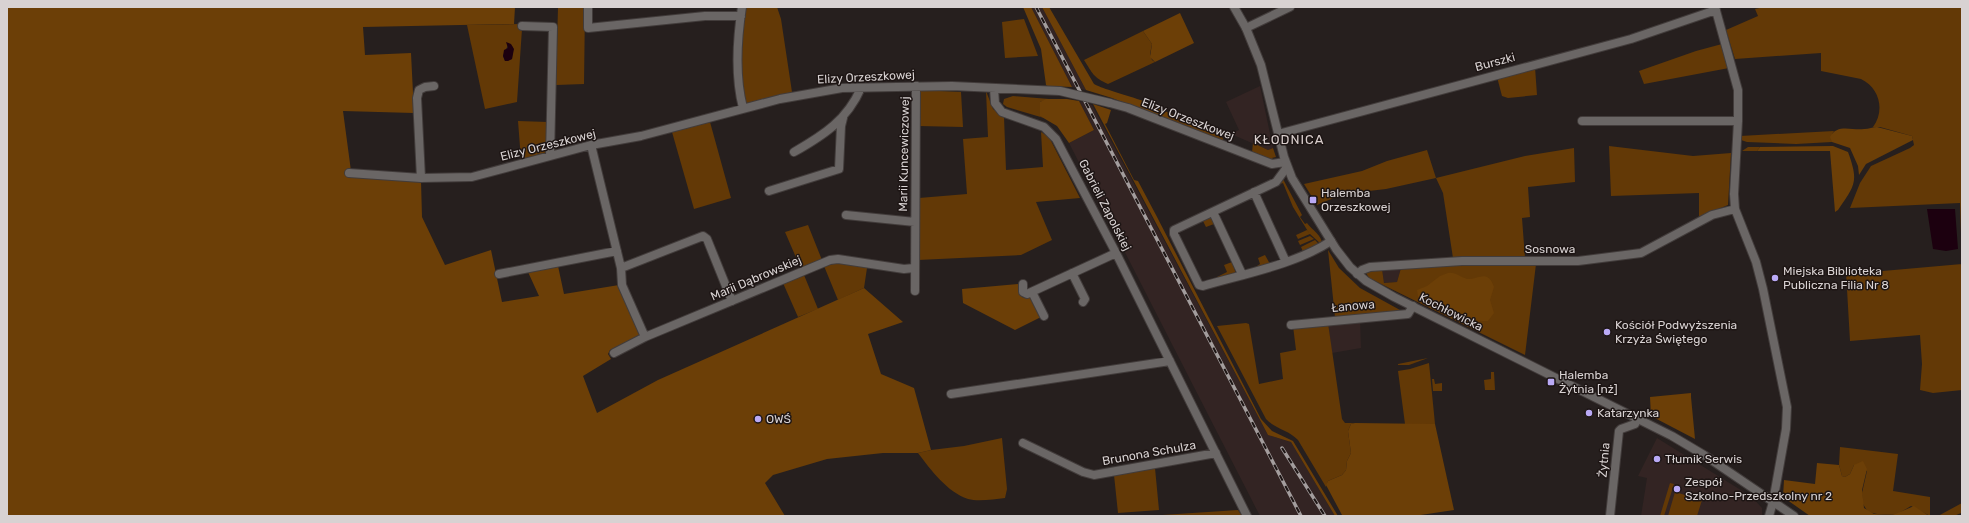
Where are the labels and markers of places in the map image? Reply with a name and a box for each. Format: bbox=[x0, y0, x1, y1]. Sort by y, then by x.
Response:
place label: Halemba Orzeszkowej bbox=[1321, 186, 1391, 214]
marker: Halemba Orzeszkowej bbox=[1308, 195, 1318, 205]
place label: Miejska Biblioteka Publiczna Filia Nr 8 bbox=[1783, 264, 1889, 292]
marker: Miejska Biblioteka Publiczna Filia Nr 8 bbox=[1770, 273, 1780, 283]
place label: Kościół Podwyższenia Krzyża Świętego bbox=[1615, 318, 1737, 346]
marker: Kościół Podwyższenia Krzyża Świętego bbox=[1602, 327, 1612, 337]
place label: Halemba Żytnia [nż] bbox=[1559, 368, 1618, 396]
marker: Halemba Żytnia [nż] bbox=[1546, 377, 1556, 387]
place label: Katarzynka bbox=[1597, 406, 1659, 420]
marker: Katarzynka bbox=[1584, 408, 1594, 418]
place label: OWŚ bbox=[766, 412, 791, 426]
marker: OWŚ bbox=[753, 414, 763, 424]
place label: Tłumik Serwis bbox=[1665, 452, 1742, 466]
marker: Tłumik Serwis bbox=[1652, 454, 1662, 464]
place label: Zespół Szkolno-Przedszkolny nr 2 bbox=[1685, 475, 1832, 503]
marker: Zespół Szkolno-Przedszkolny nr 2 bbox=[1672, 484, 1682, 494]

